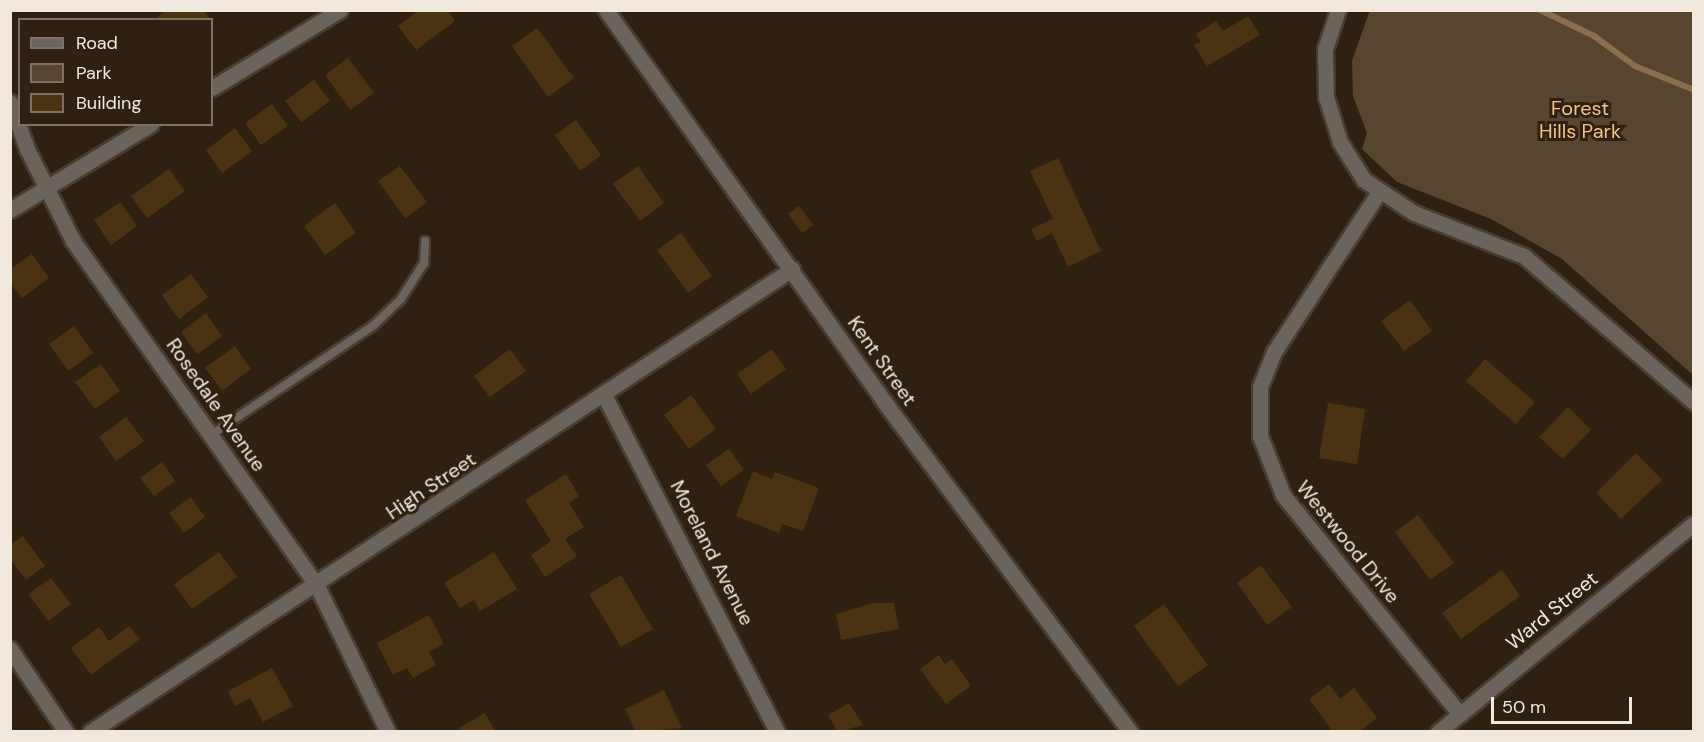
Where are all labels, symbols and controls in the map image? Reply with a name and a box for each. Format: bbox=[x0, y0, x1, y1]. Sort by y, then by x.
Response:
legend bbox=[18, 18, 213, 126]
text: Road bbox=[76, 31, 118, 55]
text: Park bbox=[76, 61, 112, 85]
text: Building bbox=[76, 91, 141, 115]
park label: Forest Hills Park bbox=[1539, 97, 1621, 144]
street label: Kent Street bbox=[842, 312, 922, 410]
street label: Rosedale Avenue bbox=[161, 334, 271, 476]
street label: High Street bbox=[382, 447, 480, 525]
street label: Moreland Avenue bbox=[665, 476, 759, 630]
street label: Westwood Drive bbox=[1291, 476, 1405, 608]
street label: Ward Street bbox=[1501, 567, 1603, 655]
scale bar bbox=[1494, 685, 1635, 723]
text: 50 m bbox=[1502, 695, 1546, 719]

